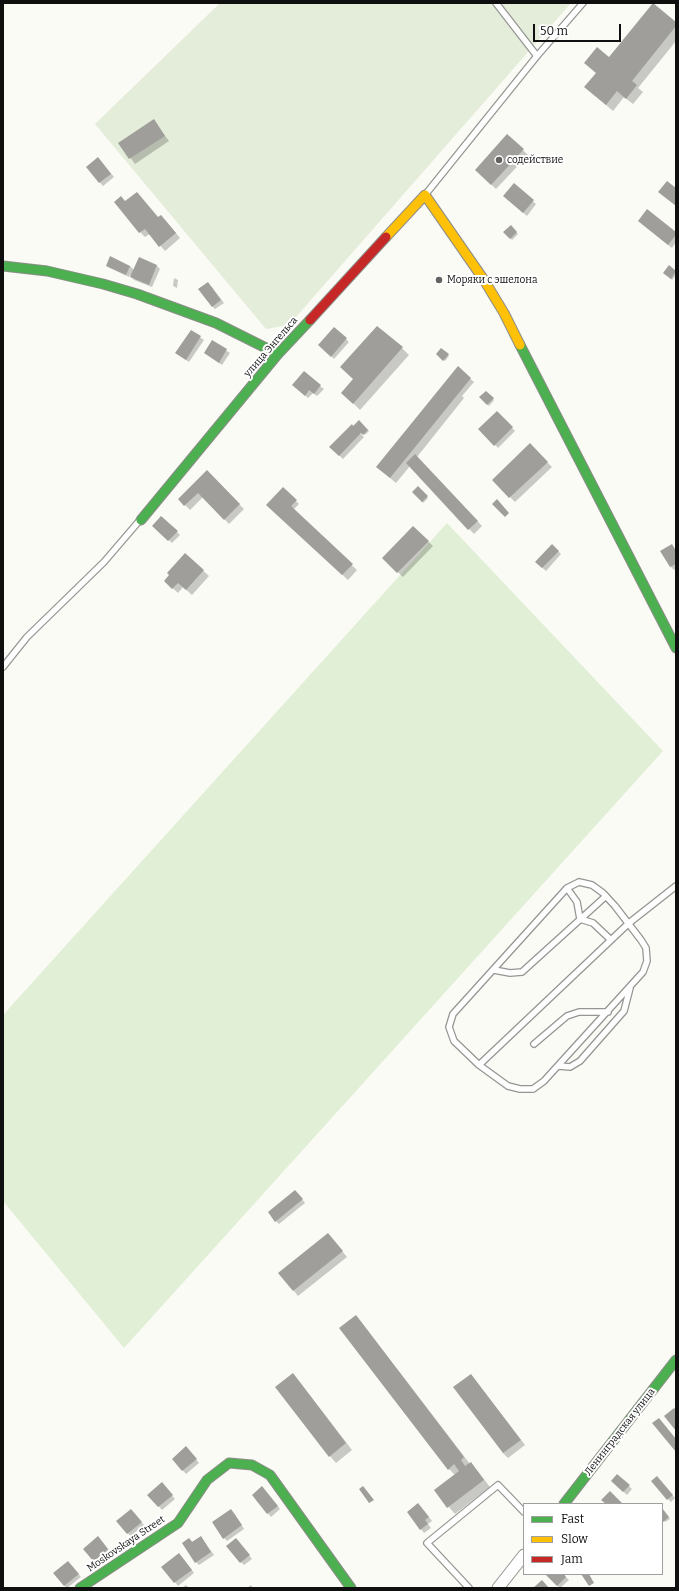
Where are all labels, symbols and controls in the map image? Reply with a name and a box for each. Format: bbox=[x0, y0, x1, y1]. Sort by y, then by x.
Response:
scale bar bbox=[535, 16, 623, 42]
text: 50 m bbox=[540, 24, 568, 38]
place label: содействие bbox=[507, 154, 563, 166]
marker: содействие bbox=[494, 155, 504, 165]
place label: Моряки с эшелона bbox=[447, 274, 537, 286]
marker: Моряки с эшелона bbox=[434, 275, 444, 285]
street label: улица Энгельса bbox=[242, 315, 300, 379]
street label: Ленинградская улица bbox=[582, 1386, 658, 1478]
legend bbox=[523, 1503, 663, 1575]
text: Fast bbox=[561, 1512, 584, 1526]
street label: Moskovskaya Street bbox=[85, 1513, 167, 1575]
text: Slow bbox=[561, 1532, 588, 1546]
text: Jam bbox=[561, 1552, 583, 1566]

